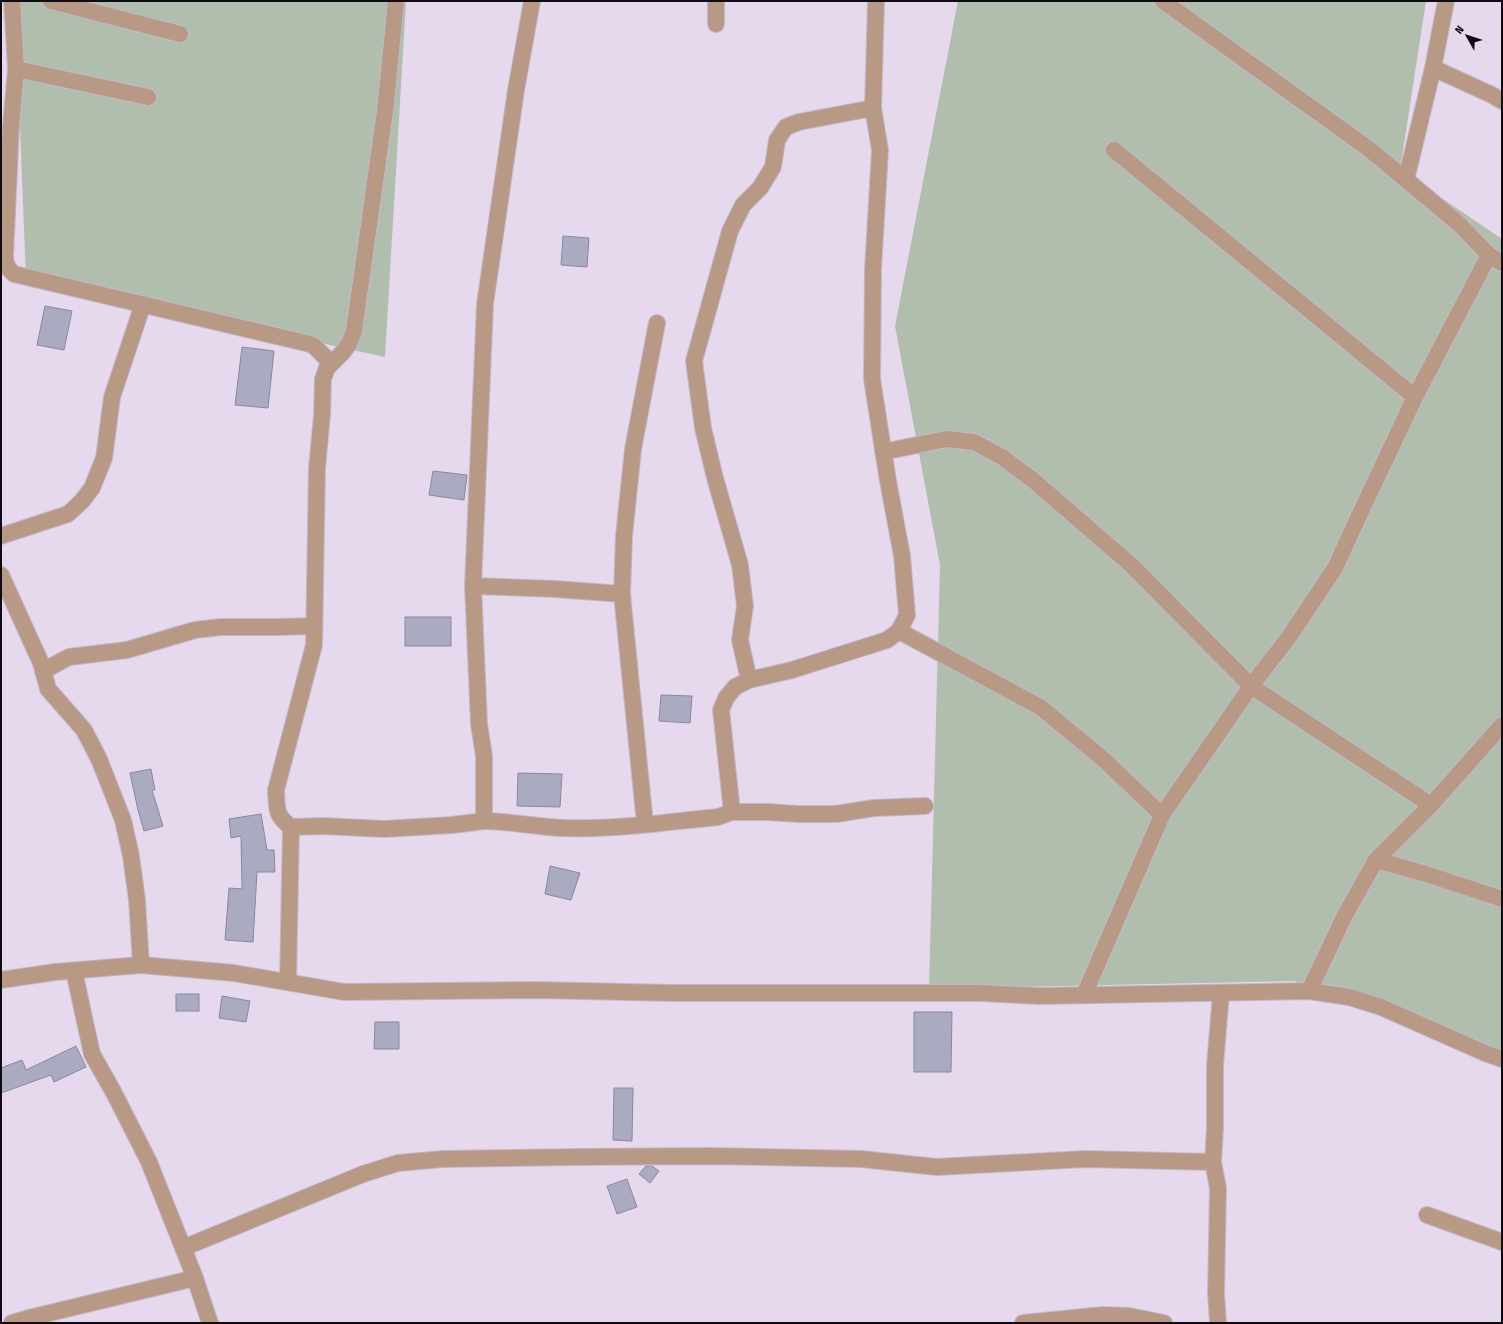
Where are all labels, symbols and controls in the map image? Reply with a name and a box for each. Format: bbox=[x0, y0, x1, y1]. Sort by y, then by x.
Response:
north arrow bbox=[1447, 16, 1487, 56]
text: N bbox=[1452, 23, 1467, 37]

